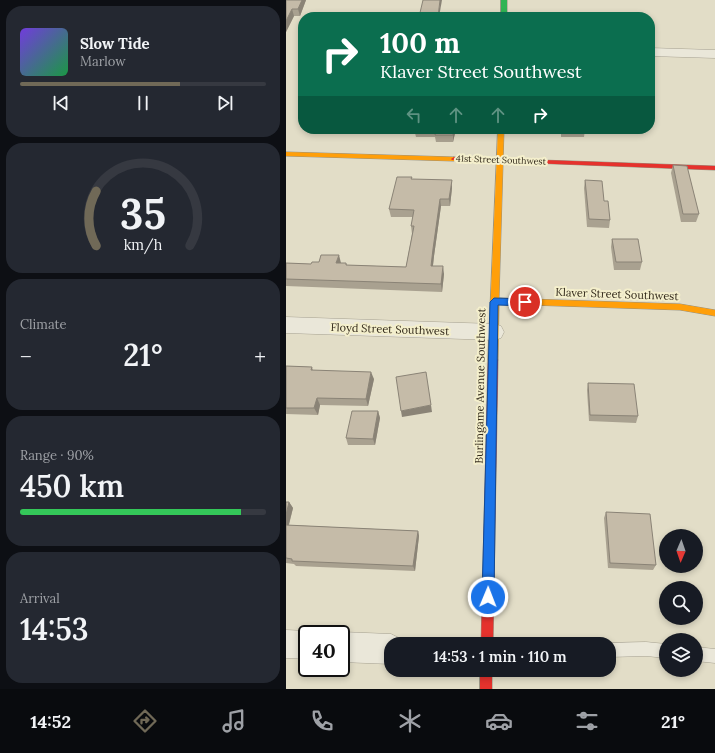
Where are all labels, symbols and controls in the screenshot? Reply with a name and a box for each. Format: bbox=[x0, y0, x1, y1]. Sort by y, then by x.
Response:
text: 100 m bbox=[380, 25, 460, 61]
icon: right bbox=[314, 28, 366, 80]
text: Slow Tide bbox=[80, 34, 150, 53]
text: Marlow bbox=[80, 53, 126, 70]
text: Klaver Street Southwest bbox=[380, 60, 582, 83]
icon: previous bbox=[50, 92, 72, 114]
icon: pause bbox=[132, 92, 154, 114]
icon: next bbox=[214, 92, 236, 114]
icon: left bbox=[403, 104, 425, 126]
icon: ahead bbox=[445, 104, 467, 126]
icon: ahead bbox=[487, 104, 509, 126]
icon: right bbox=[529, 104, 551, 126]
street label: 41st Street Southwest bbox=[456, 152, 547, 167]
text: 35 bbox=[120, 187, 166, 240]
text: km/h bbox=[124, 235, 163, 254]
pin bbox=[508, 285, 542, 319]
street label: Klaver Street Southwest bbox=[555, 285, 680, 303]
icon: arrive bbox=[514, 291, 536, 313]
street label: Burlingame Avenue Southwest bbox=[472, 307, 488, 464]
text: Climate bbox=[20, 316, 67, 333]
street label: Floyd Street Southwest bbox=[330, 320, 450, 338]
text: 21° bbox=[123, 336, 163, 374]
text: − bbox=[20, 342, 32, 370]
text: + bbox=[254, 342, 266, 370]
text: Range · 90% bbox=[20, 447, 94, 464]
text: 450 km bbox=[20, 467, 124, 505]
north arrow bbox=[659, 529, 703, 573]
map controls bbox=[659, 529, 703, 677]
position arrow bbox=[467, 576, 509, 618]
button: search bbox=[659, 581, 703, 625]
text: Arrival bbox=[20, 590, 60, 607]
text: 14:53 bbox=[20, 610, 89, 648]
speed limit sign: 40 bbox=[298, 625, 350, 677]
button: layers bbox=[659, 633, 703, 677]
text: 14:53 · 1 min · 110 m bbox=[433, 647, 567, 666]
icon: directions bbox=[131, 707, 159, 735]
icon: music bbox=[220, 707, 248, 735]
icon: phone bbox=[308, 707, 336, 735]
icon: climate bbox=[396, 707, 424, 735]
icon: car bbox=[485, 707, 513, 735]
icon: filters bbox=[573, 707, 601, 735]
text: 14:52 bbox=[30, 710, 71, 733]
text: 21° bbox=[661, 710, 685, 733]

